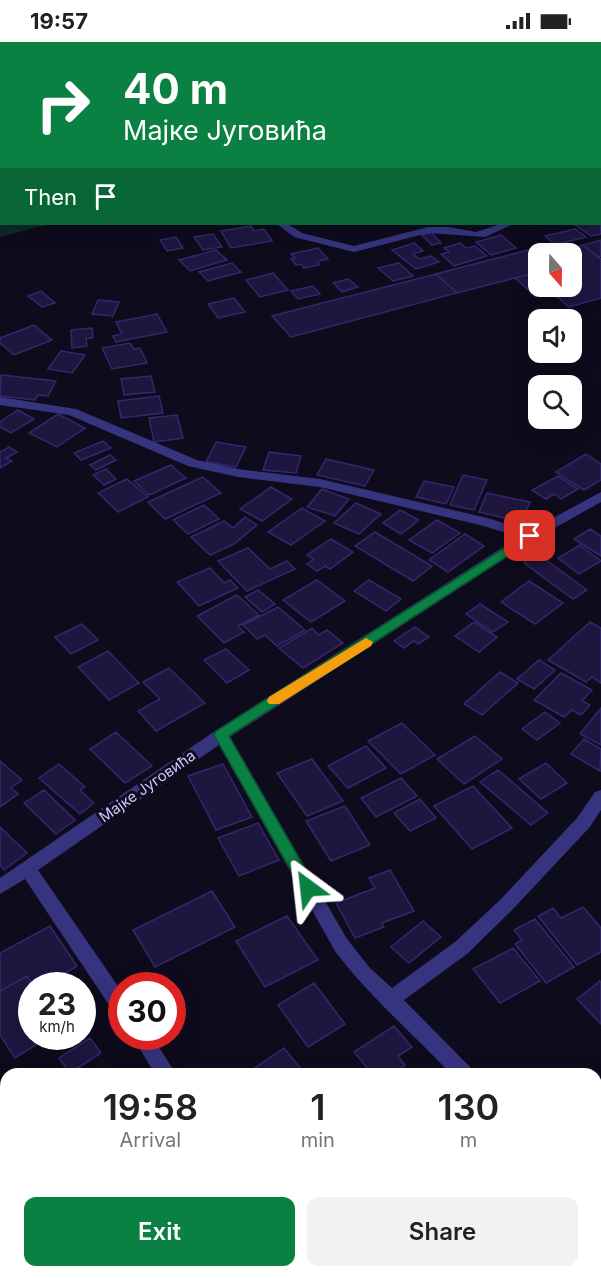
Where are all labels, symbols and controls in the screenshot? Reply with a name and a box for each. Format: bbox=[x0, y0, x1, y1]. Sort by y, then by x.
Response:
text: 19:57 bbox=[30, 8, 88, 34]
text: 40 m bbox=[123, 63, 228, 114]
icon: right bbox=[24, 66, 102, 144]
text: Мајке Југовића bbox=[123, 114, 327, 147]
icon: arrive bbox=[89, 180, 122, 213]
text: Then bbox=[24, 184, 77, 210]
north arrow bbox=[528, 243, 582, 297]
map controls bbox=[528, 243, 582, 429]
button: sound bbox=[528, 309, 582, 363]
button: search bbox=[528, 375, 582, 429]
pin bbox=[504, 510, 555, 561]
icon: arrive bbox=[513, 519, 546, 552]
street label: Мајке Југовића bbox=[95, 746, 199, 826]
position arrow bbox=[276, 856, 340, 920]
speed limit sign: 30 bbox=[108, 972, 186, 1050]
text: 23 bbox=[38, 986, 76, 1022]
text: km/h bbox=[39, 1017, 75, 1036]
text: 19:58 bbox=[103, 1085, 198, 1129]
text: 1 bbox=[310, 1085, 325, 1129]
text: 130 bbox=[437, 1085, 499, 1129]
text: Arrival bbox=[120, 1128, 181, 1152]
text: min bbox=[301, 1128, 335, 1152]
text: m bbox=[460, 1128, 477, 1152]
button: Exit bbox=[24, 1197, 295, 1266]
button: Share bbox=[307, 1197, 578, 1266]

